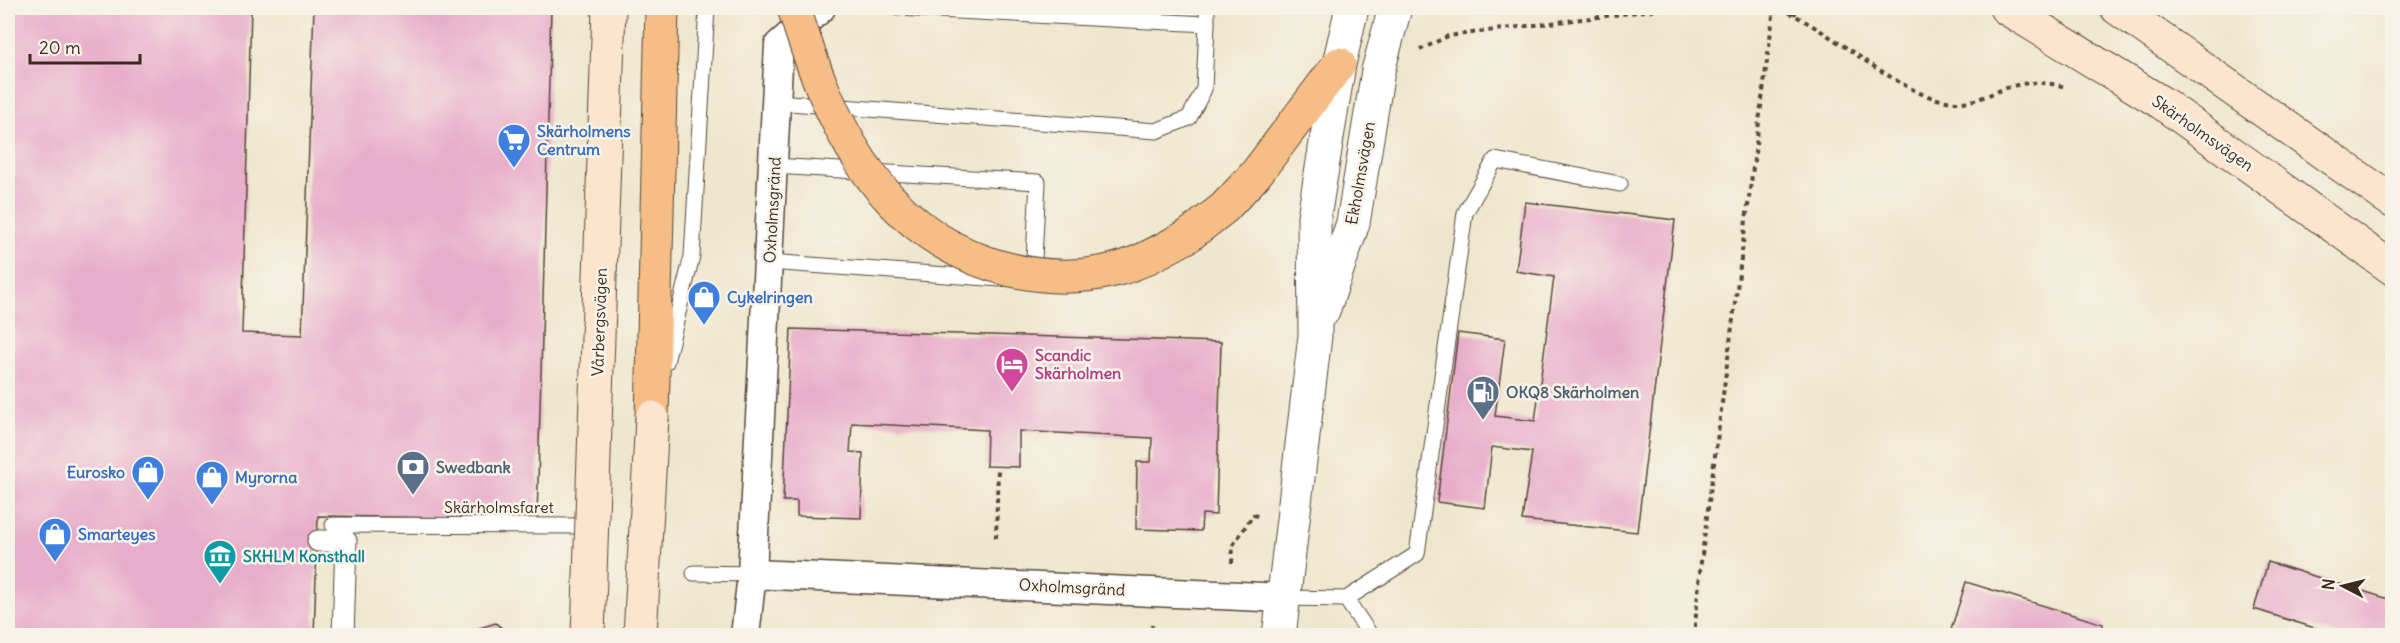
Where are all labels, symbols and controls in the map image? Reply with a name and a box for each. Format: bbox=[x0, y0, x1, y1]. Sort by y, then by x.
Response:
scale bar bbox=[30, 27, 140, 65]
text: 20 m bbox=[39, 36, 81, 59]
street label: Skärholmsvägen bbox=[2148, 91, 2258, 175]
street label: Ekholmsvägen bbox=[1341, 120, 1379, 226]
place label: Skärholmens Centrum bbox=[537, 121, 631, 159]
supermarket icon: Skärholmens Centrum bbox=[496, 122, 532, 169]
street label: Oxholmsgränd bbox=[759, 156, 785, 264]
street label: Vårbergsvägen bbox=[587, 267, 611, 377]
shop icon: Cykelringen bbox=[686, 279, 722, 326]
place label: Cykelringen bbox=[727, 287, 813, 308]
place label: Scandic Skärholmen bbox=[1035, 345, 1121, 383]
hotel icon: Scandic Skärholmen bbox=[994, 346, 1030, 393]
fuel station icon: OKQ8 Skärholmen bbox=[1465, 374, 1501, 421]
place label: OKQ8 Skärholmen bbox=[1506, 382, 1639, 402]
bank icon: Swedbank bbox=[395, 449, 431, 496]
shop icon: Eurosko bbox=[130, 454, 166, 501]
place label: Swedbank bbox=[436, 457, 511, 477]
shop icon: Myrorna bbox=[194, 459, 230, 506]
place label: Eurosko bbox=[67, 462, 125, 482]
place label: Myrorna bbox=[235, 467, 297, 488]
street label: Skärholmsfaret bbox=[444, 497, 555, 517]
shop icon: Smarteyes bbox=[37, 516, 73, 563]
place label: Smarteyes bbox=[78, 524, 155, 545]
museum icon: SKHLM Konsthall bbox=[202, 538, 238, 585]
place label: SKHLM Konsthall bbox=[243, 546, 365, 566]
north arrow bbox=[2313, 556, 2373, 616]
street label: Oxholmsgränd bbox=[1018, 574, 1126, 600]
text: N bbox=[2318, 577, 2339, 591]

